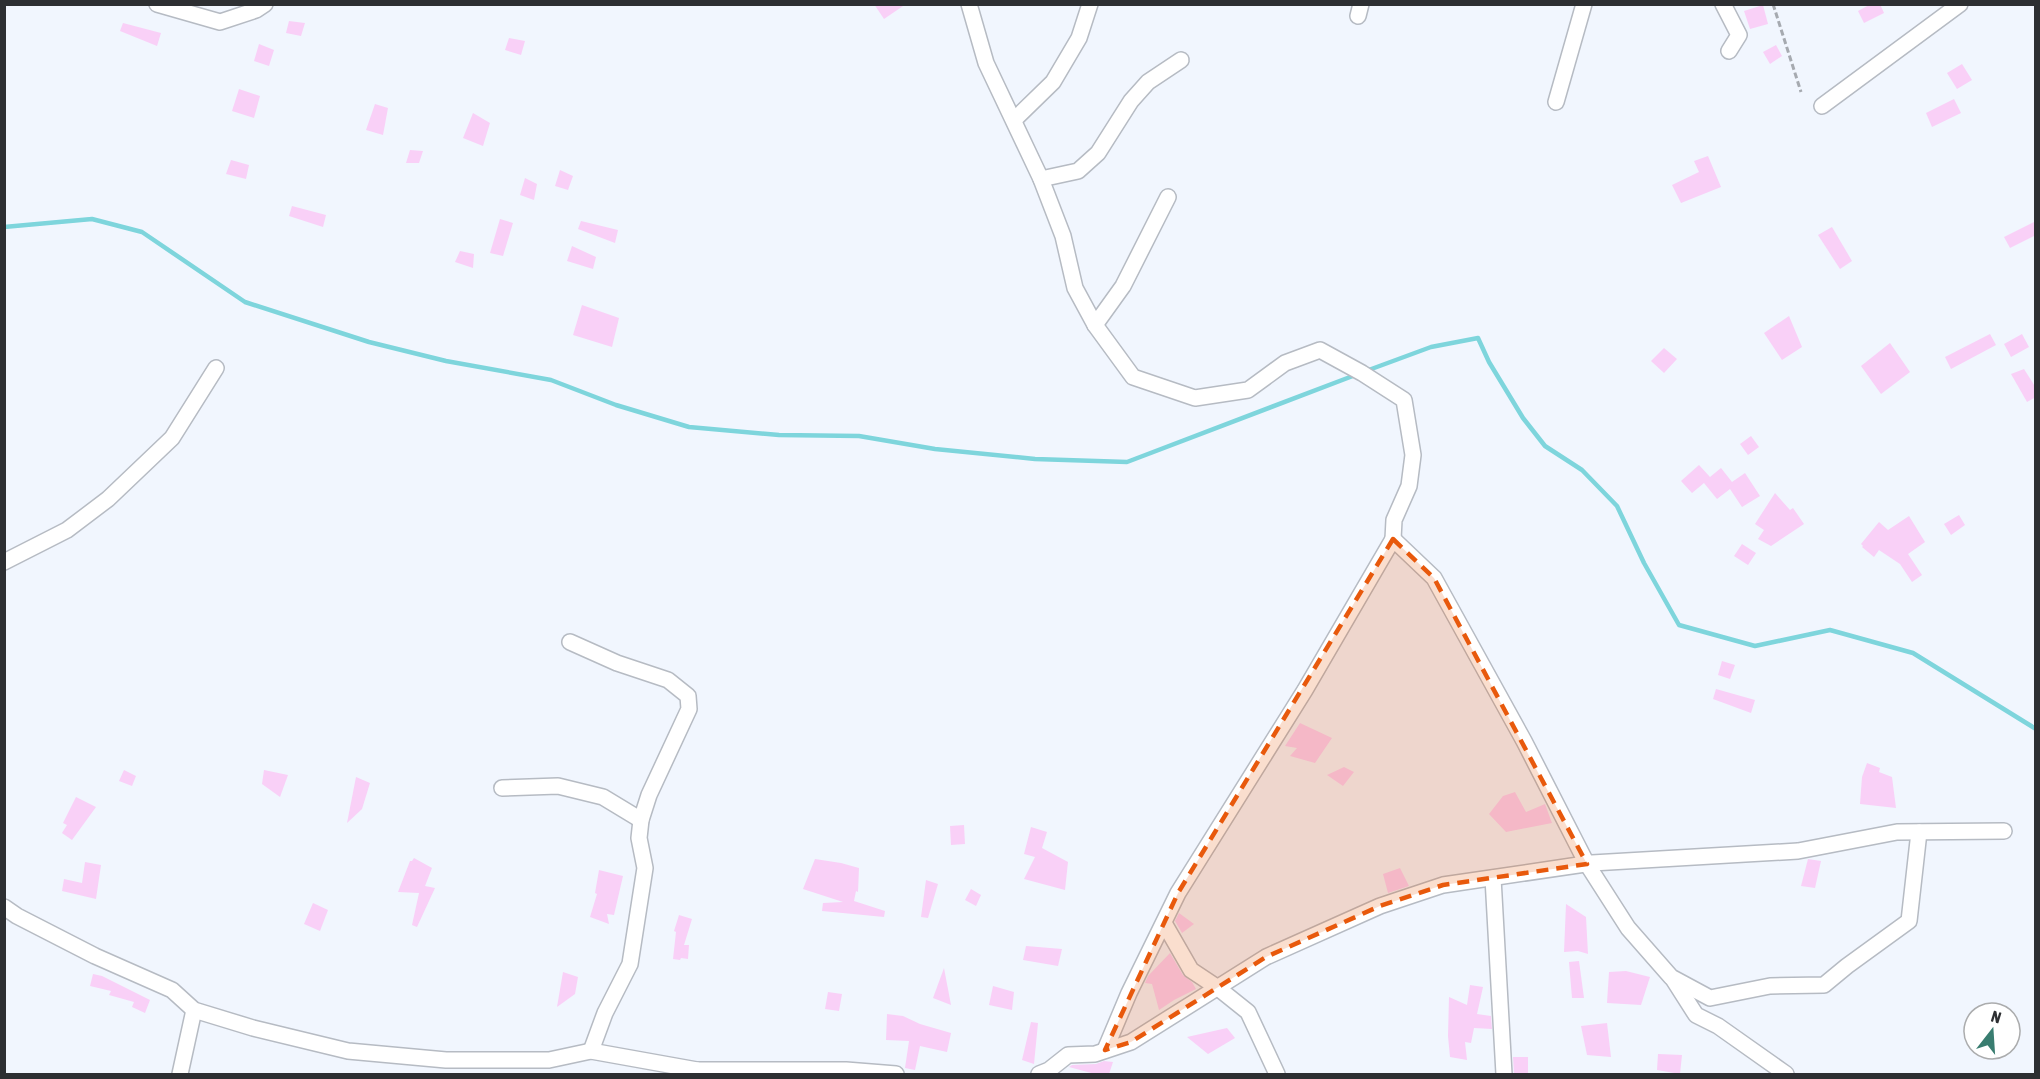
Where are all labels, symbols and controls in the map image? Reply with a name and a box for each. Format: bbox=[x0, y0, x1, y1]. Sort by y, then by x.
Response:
north arrow bbox=[1962, 1001, 2022, 1061]
text: N bbox=[1989, 1007, 2004, 1027]

